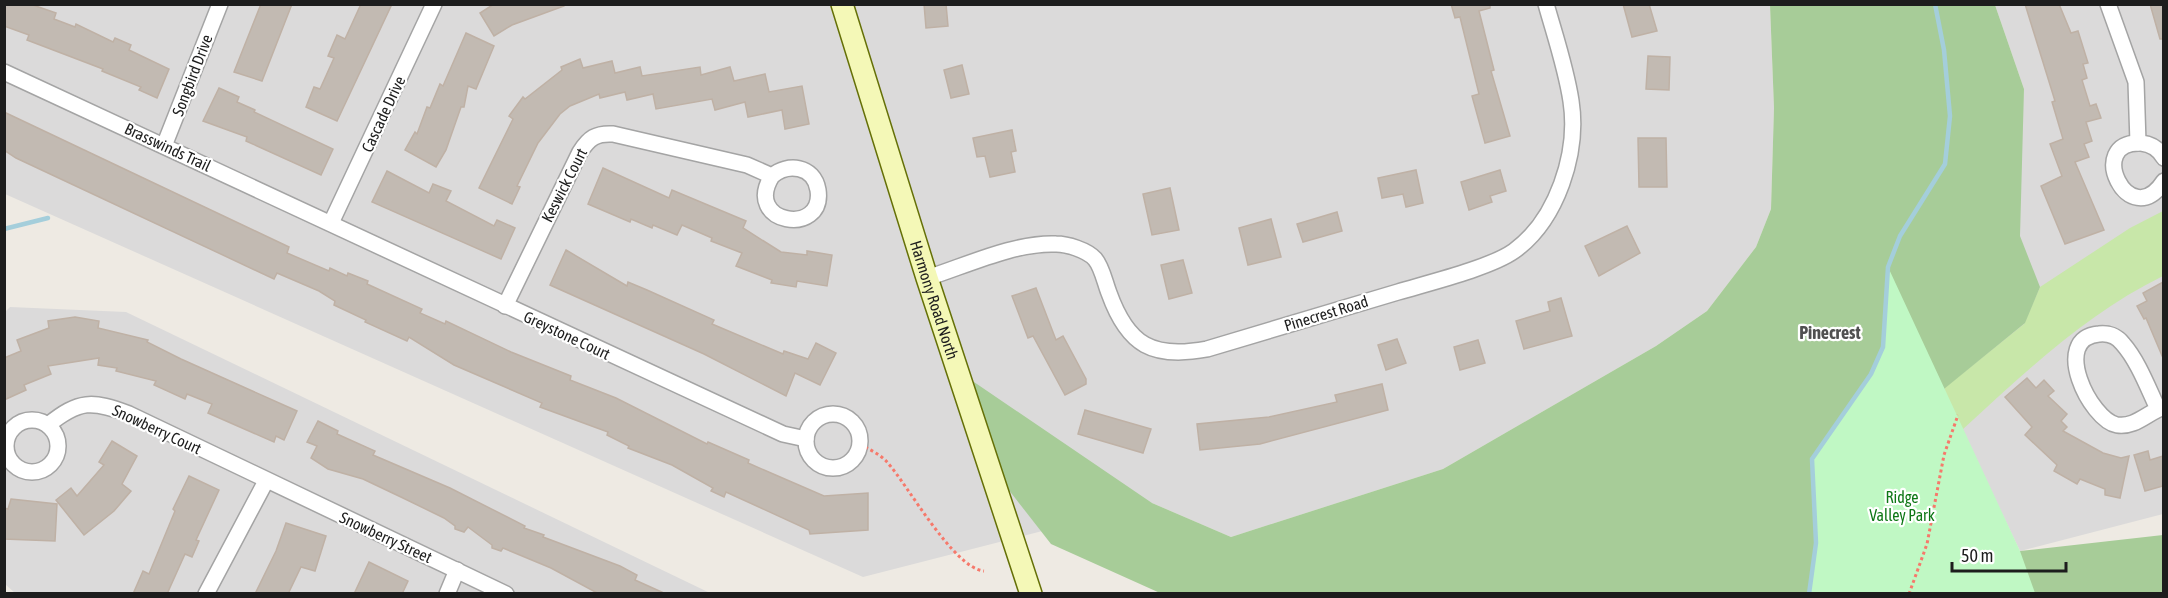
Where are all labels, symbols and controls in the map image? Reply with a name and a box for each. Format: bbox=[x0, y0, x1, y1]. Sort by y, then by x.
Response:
street label: Songbird Drive bbox=[168, 32, 217, 119]
street label: Cascade Drive bbox=[358, 73, 408, 155]
street label: Brasswinds Trail bbox=[122, 119, 215, 175]
street label: Keswick Court bbox=[538, 145, 590, 225]
street label: Harmony Road North bbox=[907, 238, 962, 362]
street label: Pinecrest Road bbox=[1282, 292, 1370, 334]
street label: Greystone Court bbox=[520, 307, 613, 364]
district label: Pinecrest bbox=[1799, 322, 1861, 343]
street label: Snowberry Court bbox=[109, 401, 205, 459]
park label: Ridge Valley Park bbox=[1869, 488, 1935, 525]
street label: Snowberry Street bbox=[337, 508, 435, 567]
scale bar bbox=[1952, 535, 2066, 573]
text: 50 m bbox=[1961, 545, 1993, 566]

